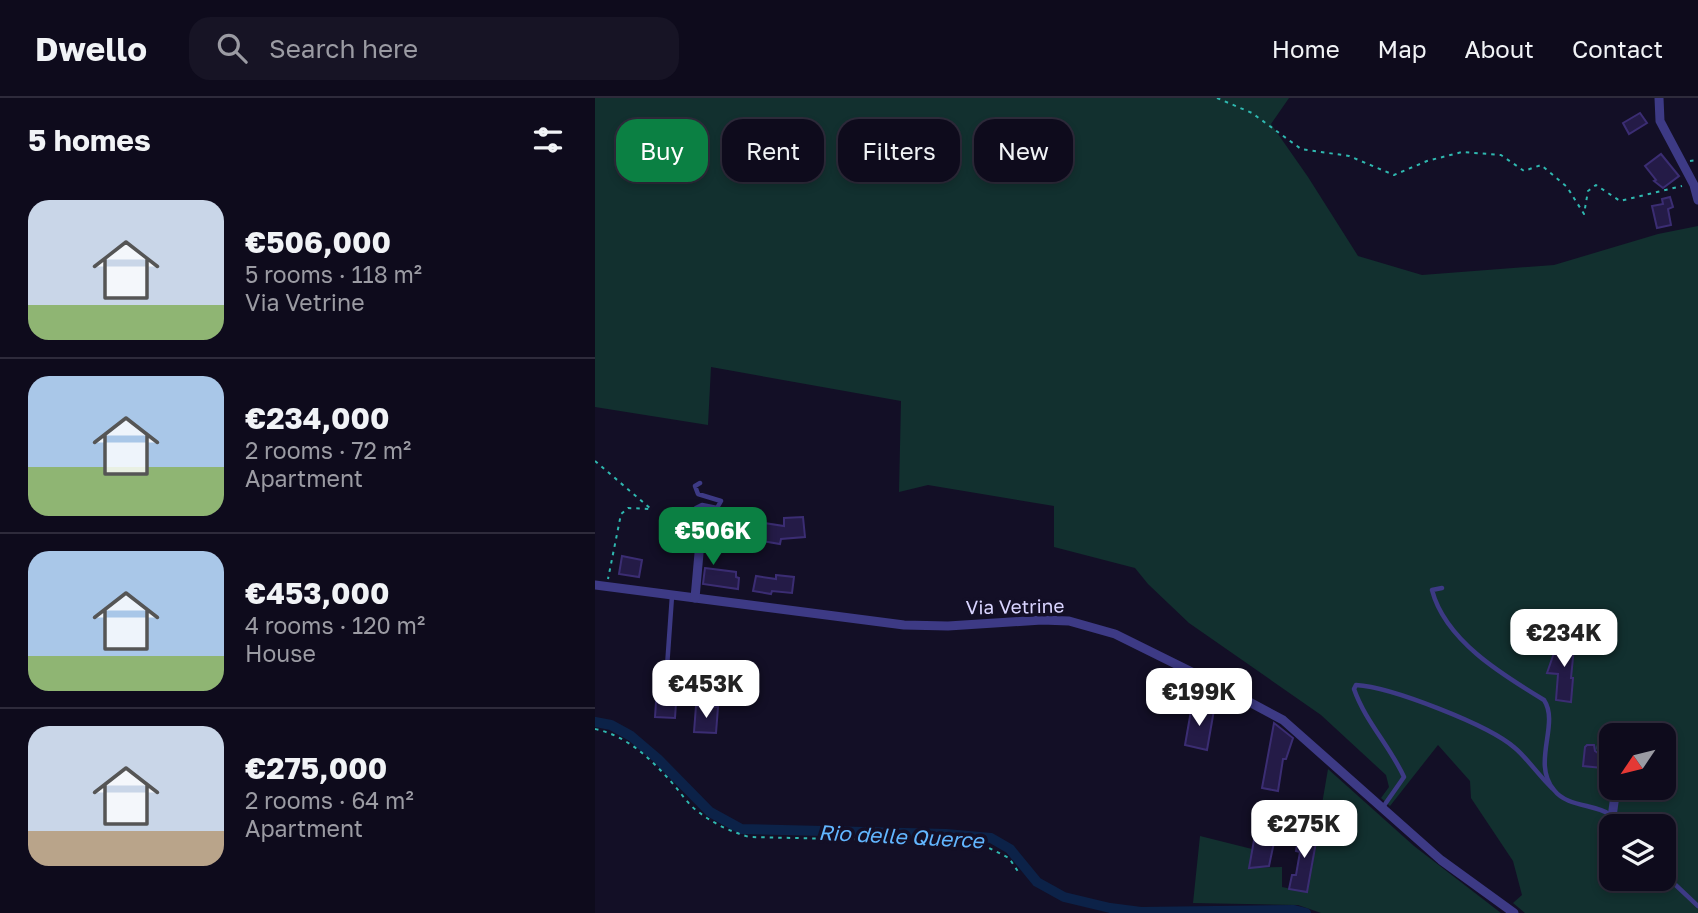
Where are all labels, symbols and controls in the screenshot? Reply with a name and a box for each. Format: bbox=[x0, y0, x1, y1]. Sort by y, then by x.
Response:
search box bbox=[189, 17, 679, 80]
text: Dwello bbox=[35, 29, 147, 68]
icon: search bbox=[213, 29, 251, 67]
text: Search here bbox=[269, 33, 418, 64]
text: Home bbox=[1272, 34, 1340, 63]
text: Map bbox=[1378, 34, 1427, 63]
text: About bbox=[1465, 34, 1534, 63]
text: Contact bbox=[1572, 34, 1663, 63]
chip: Buy bbox=[616, 119, 708, 182]
chip: Rent bbox=[722, 119, 824, 182]
chip: Filters bbox=[838, 119, 960, 182]
chip: New bbox=[974, 119, 1073, 182]
icon: filters bbox=[529, 121, 567, 159]
text: 5 homes bbox=[28, 122, 151, 158]
text: €506,000 bbox=[245, 224, 391, 260]
icon: home bbox=[84, 228, 168, 312]
text: 5 rooms · 118 m² bbox=[245, 260, 422, 288]
text: Via Vetrine bbox=[245, 288, 365, 316]
text: €234,000 bbox=[245, 400, 390, 436]
icon: home bbox=[84, 404, 168, 488]
text: 2 rooms · 72 m² bbox=[245, 436, 411, 464]
text: Apartment bbox=[245, 464, 363, 492]
pin: €506K bbox=[664, 508, 762, 567]
text: €506K bbox=[675, 516, 751, 544]
text: €453,000 bbox=[245, 575, 390, 611]
icon: home bbox=[84, 579, 168, 663]
street label: Via Vetrine bbox=[965, 594, 1065, 618]
pin: €234K bbox=[1515, 610, 1613, 669]
text: 4 rooms · 120 m² bbox=[245, 611, 425, 639]
text: €234K bbox=[1526, 618, 1602, 646]
text: House bbox=[245, 639, 316, 667]
pin: €453K bbox=[657, 660, 755, 720]
pin: €199K bbox=[1150, 668, 1248, 728]
text: €453K bbox=[668, 669, 744, 697]
text: €199K bbox=[1162, 677, 1236, 705]
north arrow bbox=[1599, 723, 1677, 800]
map controls bbox=[1599, 723, 1676, 891]
text: €275,000 bbox=[245, 750, 387, 786]
icon: home bbox=[84, 754, 168, 838]
text: 2 rooms · 64 m² bbox=[245, 786, 414, 814]
pin: €275K bbox=[1255, 800, 1353, 860]
text: €275K bbox=[1267, 809, 1341, 837]
text: Apartment bbox=[245, 814, 363, 842]
button: layers bbox=[1599, 814, 1676, 891]
water label: Rio delle Querce bbox=[818, 819, 986, 853]

